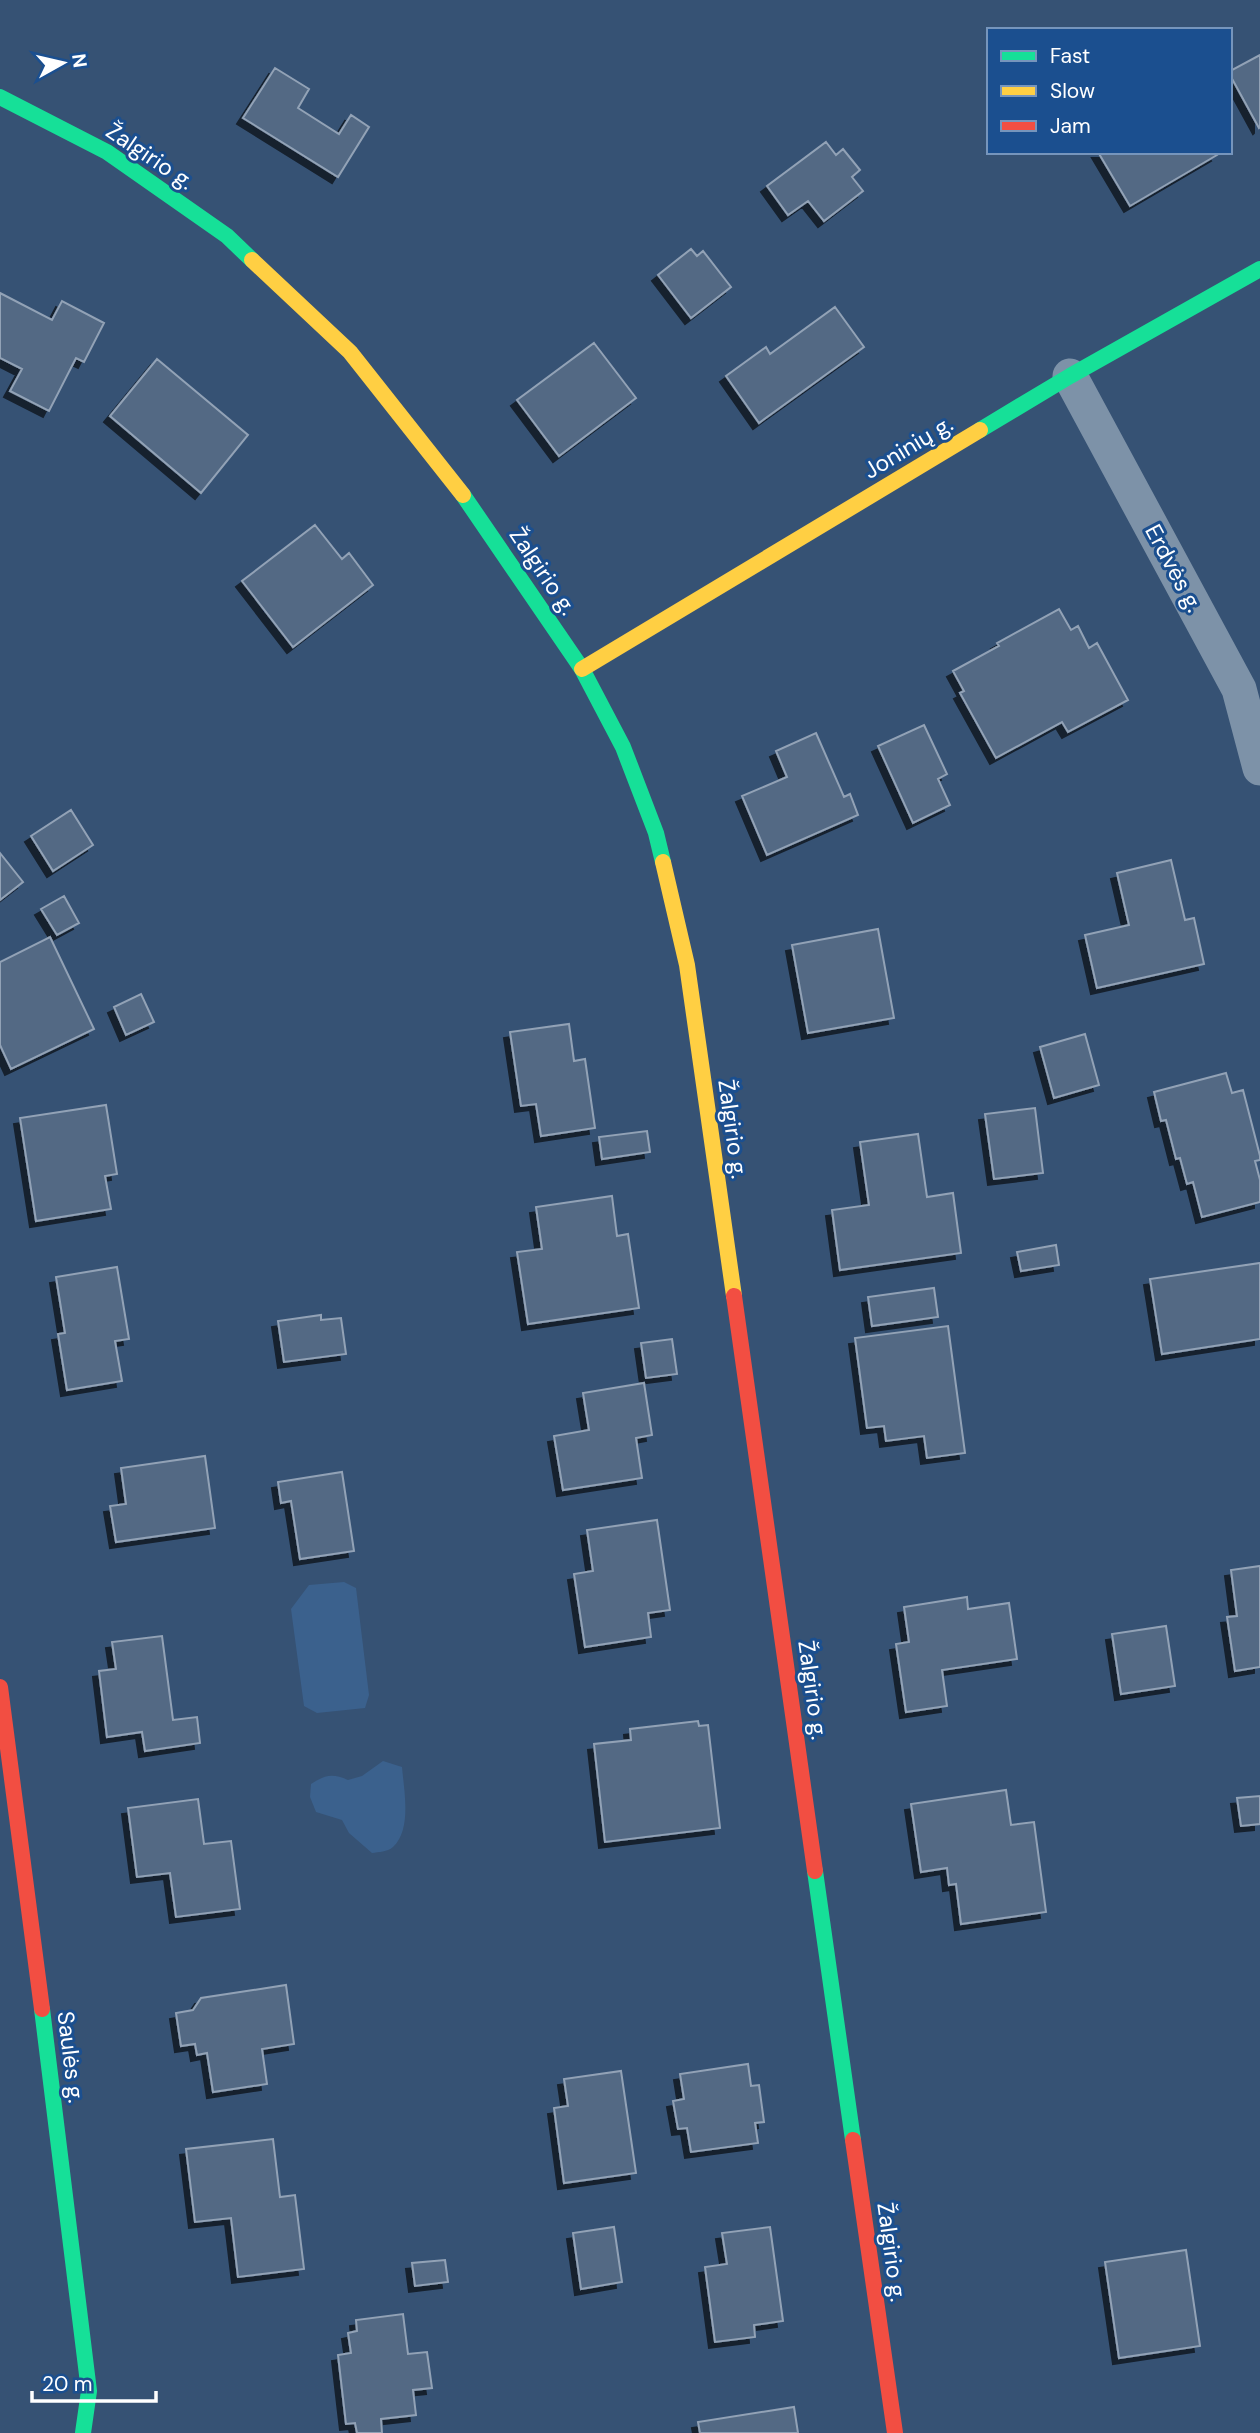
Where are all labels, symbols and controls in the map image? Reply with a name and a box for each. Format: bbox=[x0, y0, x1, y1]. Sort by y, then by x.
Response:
north arrow bbox=[28, 28, 98, 98]
legend bbox=[987, 28, 1232, 154]
text: Fast bbox=[1050, 42, 1090, 70]
text: N bbox=[66, 52, 93, 69]
text: Slow bbox=[1050, 77, 1095, 105]
text: Jam bbox=[1050, 112, 1091, 140]
street label: Žalgirio g. bbox=[100, 116, 200, 196]
street label: Joninių g. bbox=[858, 409, 958, 485]
street label: Erdvės g. bbox=[1138, 519, 1210, 617]
street label: Žalgirio g. bbox=[503, 521, 583, 621]
street label: Žalgirio g. bbox=[711, 1078, 755, 1180]
street label: Žalgirio g. bbox=[791, 1639, 835, 1741]
street label: Saulės g. bbox=[50, 2009, 92, 2105]
street label: Žalgirio g. bbox=[870, 2201, 914, 2303]
scale bar bbox=[32, 2360, 156, 2404]
text: 20 m bbox=[42, 2370, 93, 2398]

